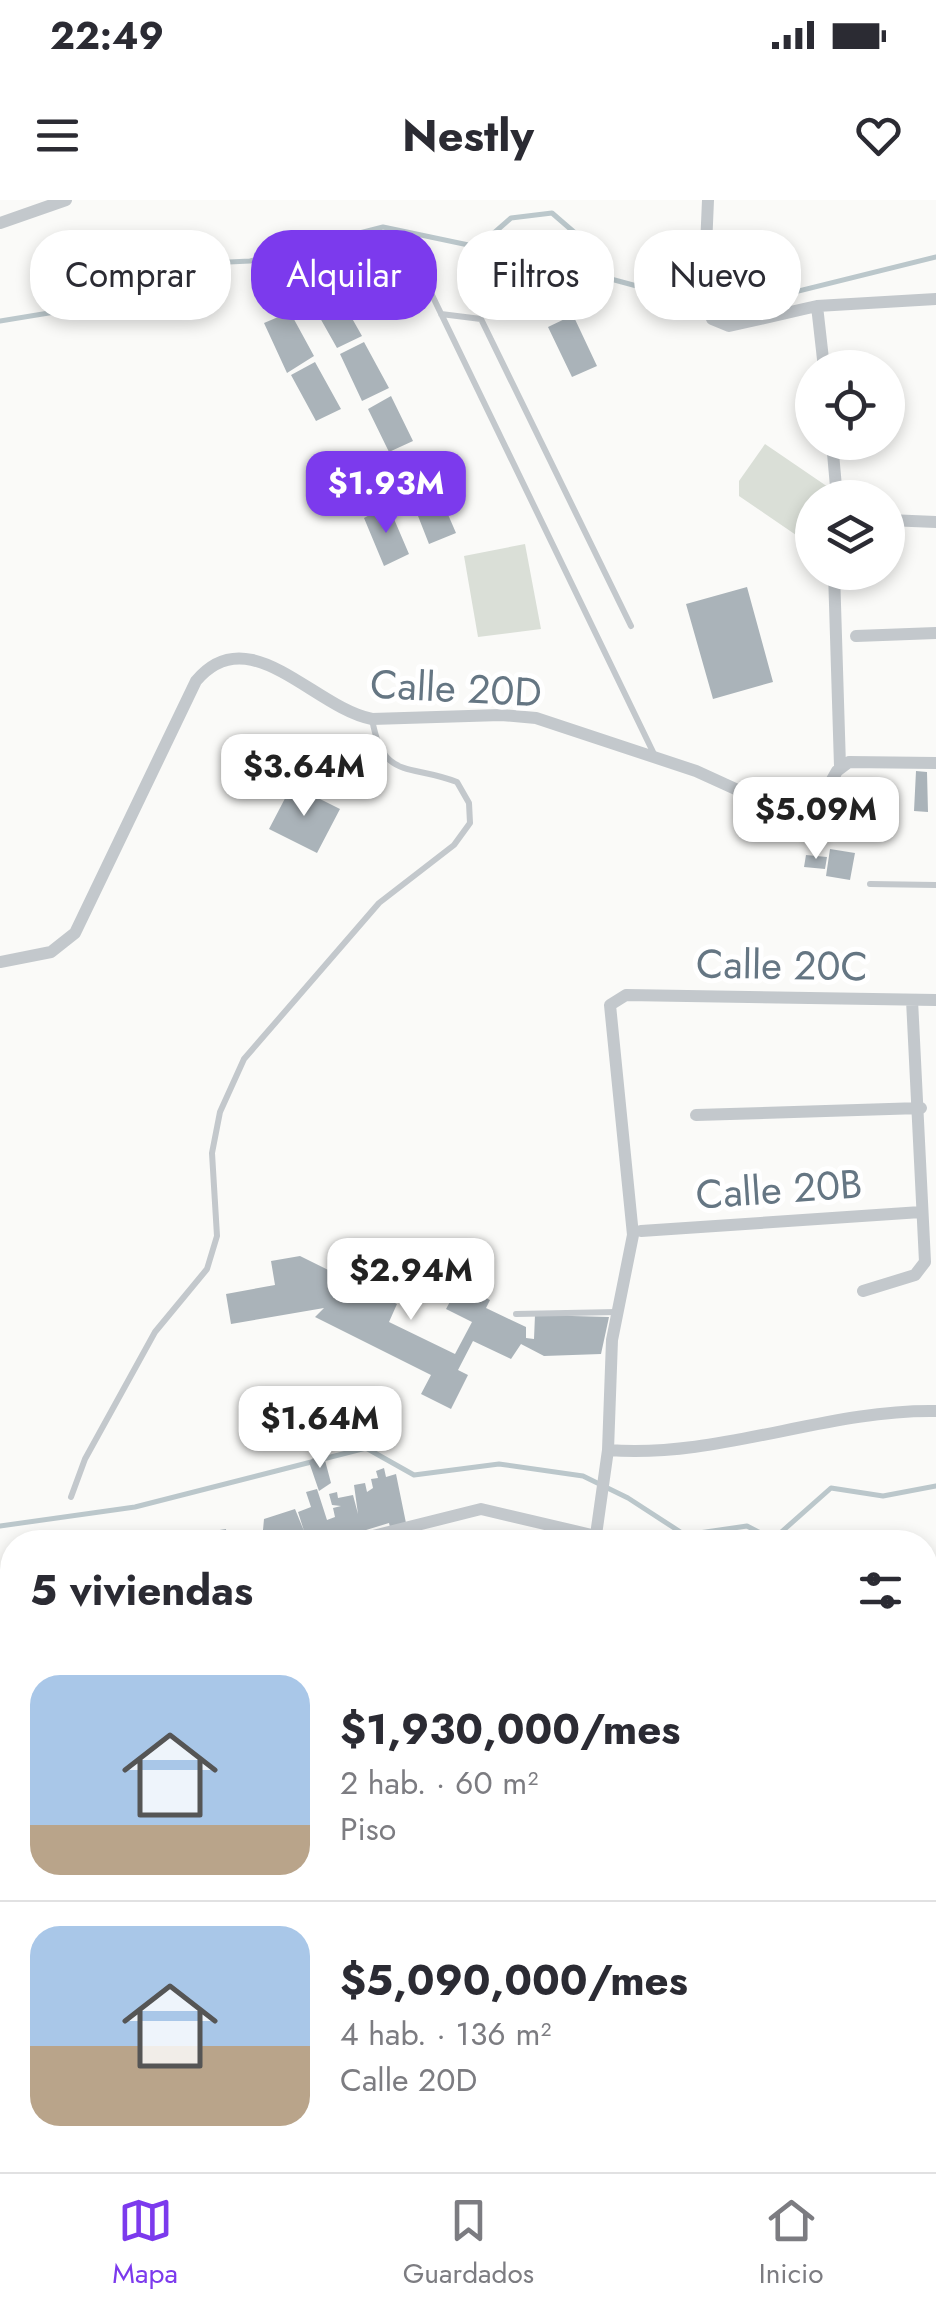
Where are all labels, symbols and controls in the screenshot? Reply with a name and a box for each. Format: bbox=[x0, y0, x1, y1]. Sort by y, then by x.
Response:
text: 22:49 bbox=[50, 8, 164, 63]
text: Nestly bbox=[402, 103, 534, 168]
icon: menu bbox=[30, 108, 85, 163]
icon: heart bbox=[851, 108, 906, 163]
chip: Comprar bbox=[30, 230, 231, 320]
chip: Alquilar bbox=[251, 230, 437, 320]
chip: Filtros bbox=[457, 230, 614, 320]
chip: Nuevo bbox=[634, 230, 801, 320]
map controls bbox=[795, 350, 905, 590]
button: locate bbox=[795, 350, 905, 460]
pin: $1.93M bbox=[305, 451, 467, 536]
text: $1.93M bbox=[328, 460, 444, 506]
button: layers bbox=[795, 480, 905, 590]
street label: Calle 20D bbox=[369, 655, 543, 721]
pin: $3.64M bbox=[223, 734, 385, 819]
text: $3.64M bbox=[243, 743, 365, 789]
pin: $5.09M bbox=[735, 777, 897, 862]
text: $5.09M bbox=[755, 786, 877, 832]
street label: Calle 20C bbox=[696, 935, 868, 995]
street label: Calle 20B bbox=[694, 1154, 864, 1224]
pin: $2.94M bbox=[330, 1238, 492, 1323]
text: $2.94M bbox=[349, 1247, 473, 1293]
pin: $1.64M bbox=[239, 1386, 401, 1471]
text: $1.64M bbox=[261, 1395, 379, 1441]
text: 5 viviendas bbox=[30, 1560, 253, 1621]
icon: filters bbox=[853, 1563, 908, 1618]
text: $1,930,000/mes bbox=[340, 1699, 680, 1760]
icon: home bbox=[110, 1715, 230, 1835]
text: 2 hab. · 60 m² bbox=[340, 1760, 538, 1806]
text: Piso bbox=[340, 1806, 396, 1852]
text: $5,090,000/mes bbox=[340, 1950, 688, 2011]
icon: home bbox=[110, 1966, 230, 2086]
text: 4 hab. · 136 m² bbox=[340, 2011, 551, 2057]
text: Calle 20D bbox=[340, 2057, 477, 2103]
tab: Mapa bbox=[112, 2193, 178, 2294]
tab: Guardados bbox=[403, 2193, 534, 2294]
tab: Inicio bbox=[759, 2193, 824, 2294]

